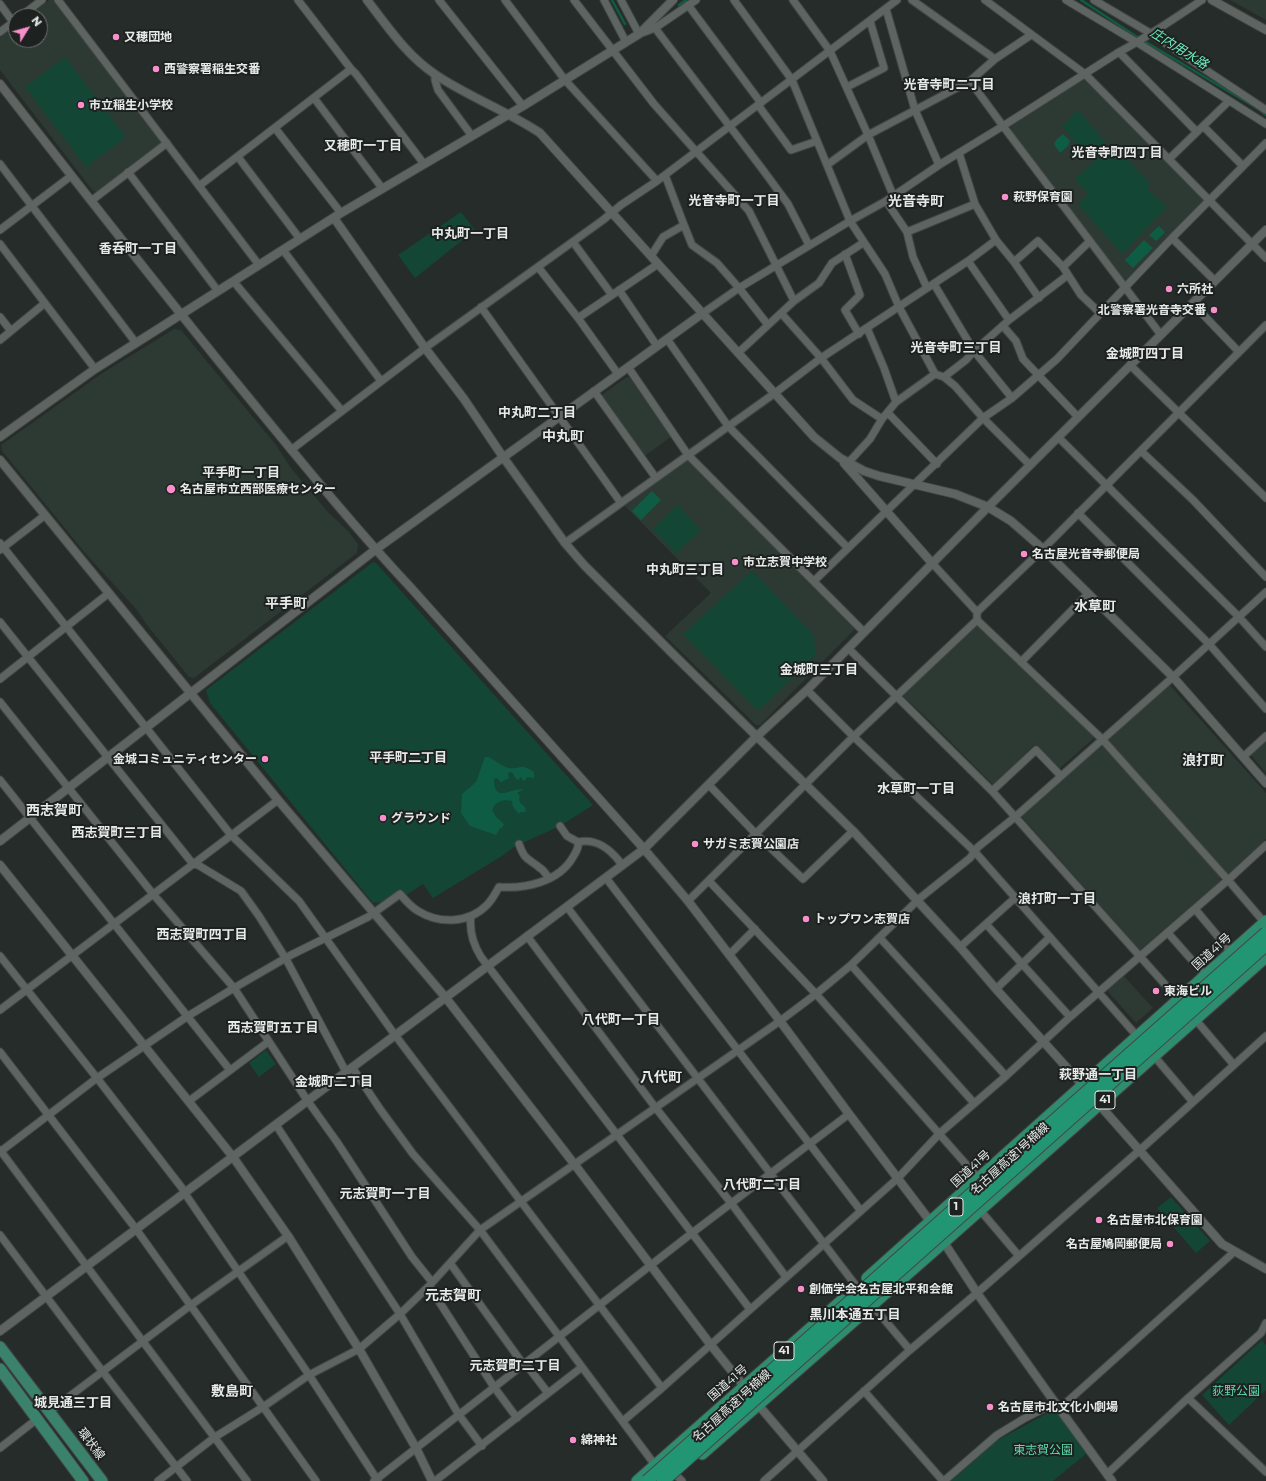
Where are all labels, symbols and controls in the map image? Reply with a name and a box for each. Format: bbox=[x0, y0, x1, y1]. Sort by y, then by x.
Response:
north arrow bbox=[8, 8, 48, 48]
text: N bbox=[29, 14, 45, 29]
water label: 庄内用水路 bbox=[1147, 25, 1211, 73]
place label: 又穂団地 bbox=[124, 30, 172, 44]
marker: 又穂団地 bbox=[111, 32, 121, 42]
place label: 西警察署稲生交番 bbox=[164, 62, 260, 76]
marker: 西警察署稲生交番 bbox=[151, 64, 161, 74]
district label: 光音寺町二丁目 bbox=[904, 77, 994, 93]
place label: 市立稲生小学校 bbox=[89, 98, 173, 112]
marker: 市立稲生小学校 bbox=[76, 100, 86, 110]
district label: 又穂町一丁目 bbox=[324, 138, 402, 154]
district label: 光音寺町四丁目 bbox=[1072, 145, 1162, 161]
place label: 萩野保育園 bbox=[1013, 190, 1073, 204]
marker: 萩野保育園 bbox=[1000, 192, 1010, 202]
district label: 光音寺町一丁目 bbox=[689, 193, 779, 209]
district label: 光音寺町 bbox=[888, 194, 944, 210]
district label: 中丸町一丁目 bbox=[431, 226, 509, 242]
district label: 香呑町一丁目 bbox=[99, 241, 177, 257]
place label: 六所社 bbox=[1177, 282, 1213, 296]
marker: 六所社 bbox=[1164, 284, 1174, 294]
place label: 北警察署光音寺交番 bbox=[1098, 303, 1206, 317]
marker: 北警察署光音寺交番 bbox=[1209, 305, 1219, 315]
district label: 光音寺町三丁目 bbox=[911, 340, 1001, 356]
district label: 金城町四丁目 bbox=[1106, 346, 1184, 362]
district label: 中丸町二丁目 bbox=[498, 405, 576, 421]
district label: 中丸町 bbox=[542, 429, 584, 445]
district label: 平手町一丁目 bbox=[202, 465, 280, 481]
place label: 名古屋市立西部医療センター bbox=[180, 482, 336, 496]
marker: 名古屋市立西部医療センター bbox=[165, 483, 177, 495]
place label: 名古屋光音寺郵便局 bbox=[1032, 547, 1140, 561]
marker: 名古屋光音寺郵便局 bbox=[1019, 549, 1029, 559]
place label: 市立志賀中学校 bbox=[743, 555, 827, 569]
marker: 市立志賀中学校 bbox=[730, 557, 740, 567]
district label: 中丸町三丁目 bbox=[646, 562, 724, 578]
district label: 平手町 bbox=[265, 596, 307, 612]
district label: 水草町 bbox=[1074, 599, 1116, 615]
district label: 金城町三丁目 bbox=[780, 662, 858, 678]
district label: 平手町二丁目 bbox=[369, 750, 447, 766]
place label: 金城コミュニティセンター bbox=[113, 752, 257, 766]
district label: 浪打町 bbox=[1182, 753, 1224, 769]
marker: 金城コミュニティセンター bbox=[260, 754, 270, 764]
district label: 水草町一丁目 bbox=[877, 781, 955, 797]
district label: 西志賀町 bbox=[26, 803, 82, 819]
place label: グラウンド bbox=[391, 811, 451, 825]
marker: グラウンド bbox=[378, 813, 388, 823]
district label: 西志賀町三丁目 bbox=[72, 825, 162, 841]
place label: サガミ志賀公園店 bbox=[703, 837, 799, 851]
marker: サガミ志賀公園店 bbox=[690, 839, 700, 849]
district label: 浪打町一丁目 bbox=[1018, 891, 1096, 907]
place label: トップワン志賀店 bbox=[814, 912, 910, 926]
marker: トップワン志賀店 bbox=[801, 914, 811, 924]
district label: 西志賀町四丁目 bbox=[157, 927, 247, 943]
street label: 国道41号 bbox=[1189, 931, 1235, 973]
place label: 東海ビル bbox=[1164, 984, 1212, 998]
marker: 東海ビル bbox=[1151, 986, 1161, 996]
district label: 八代町一丁目 bbox=[582, 1012, 660, 1028]
district label: 西志賀町五丁目 bbox=[228, 1020, 318, 1036]
district label: 萩野通一丁目 bbox=[1059, 1067, 1137, 1083]
district label: 八代町 bbox=[640, 1070, 682, 1086]
district label: 金城町二丁目 bbox=[295, 1074, 373, 1090]
road number: 41 bbox=[1095, 1091, 1115, 1109]
street label: 名古屋高速1号楠線 bbox=[968, 1120, 1052, 1198]
street label: 国道41号 bbox=[948, 1148, 994, 1190]
district label: 八代町二丁目 bbox=[723, 1177, 801, 1193]
district label: 元志賀町一丁目 bbox=[340, 1186, 430, 1202]
road number: 1 bbox=[949, 1198, 963, 1216]
place label: 名古屋市北保育園 bbox=[1107, 1213, 1203, 1227]
marker: 名古屋市北保育園 bbox=[1094, 1215, 1104, 1225]
place label: 名古屋鳩岡郵便局 bbox=[1066, 1237, 1162, 1251]
marker: 名古屋鳩岡郵便局 bbox=[1165, 1239, 1175, 1249]
place label: 創価学会名古屋北平和会館 bbox=[809, 1282, 953, 1296]
marker: 創価学会名古屋北平和会館 bbox=[796, 1284, 806, 1294]
district label: 元志賀町 bbox=[425, 1288, 481, 1304]
district label: 黒川本通五丁目 bbox=[810, 1307, 900, 1323]
road number: 41 bbox=[774, 1342, 794, 1360]
district label: 元志賀町二丁目 bbox=[470, 1358, 560, 1374]
street label: 国道41号 bbox=[705, 1362, 751, 1404]
street label: 名古屋高速1号楠線 bbox=[690, 1367, 774, 1445]
district label: 敷島町 bbox=[211, 1384, 253, 1400]
park label: 荻野公園 bbox=[1212, 1384, 1260, 1398]
district label: 城見通三丁目 bbox=[34, 1395, 112, 1411]
place label: 名古屋市北文化小劇場 bbox=[998, 1400, 1118, 1414]
marker: 名古屋市北文化小劇場 bbox=[985, 1402, 995, 1412]
street label: 環状線 bbox=[74, 1425, 108, 1463]
place label: 綿神社 bbox=[581, 1433, 617, 1447]
marker: 綿神社 bbox=[568, 1435, 578, 1445]
park label: 東志賀公園 bbox=[1013, 1443, 1073, 1457]

